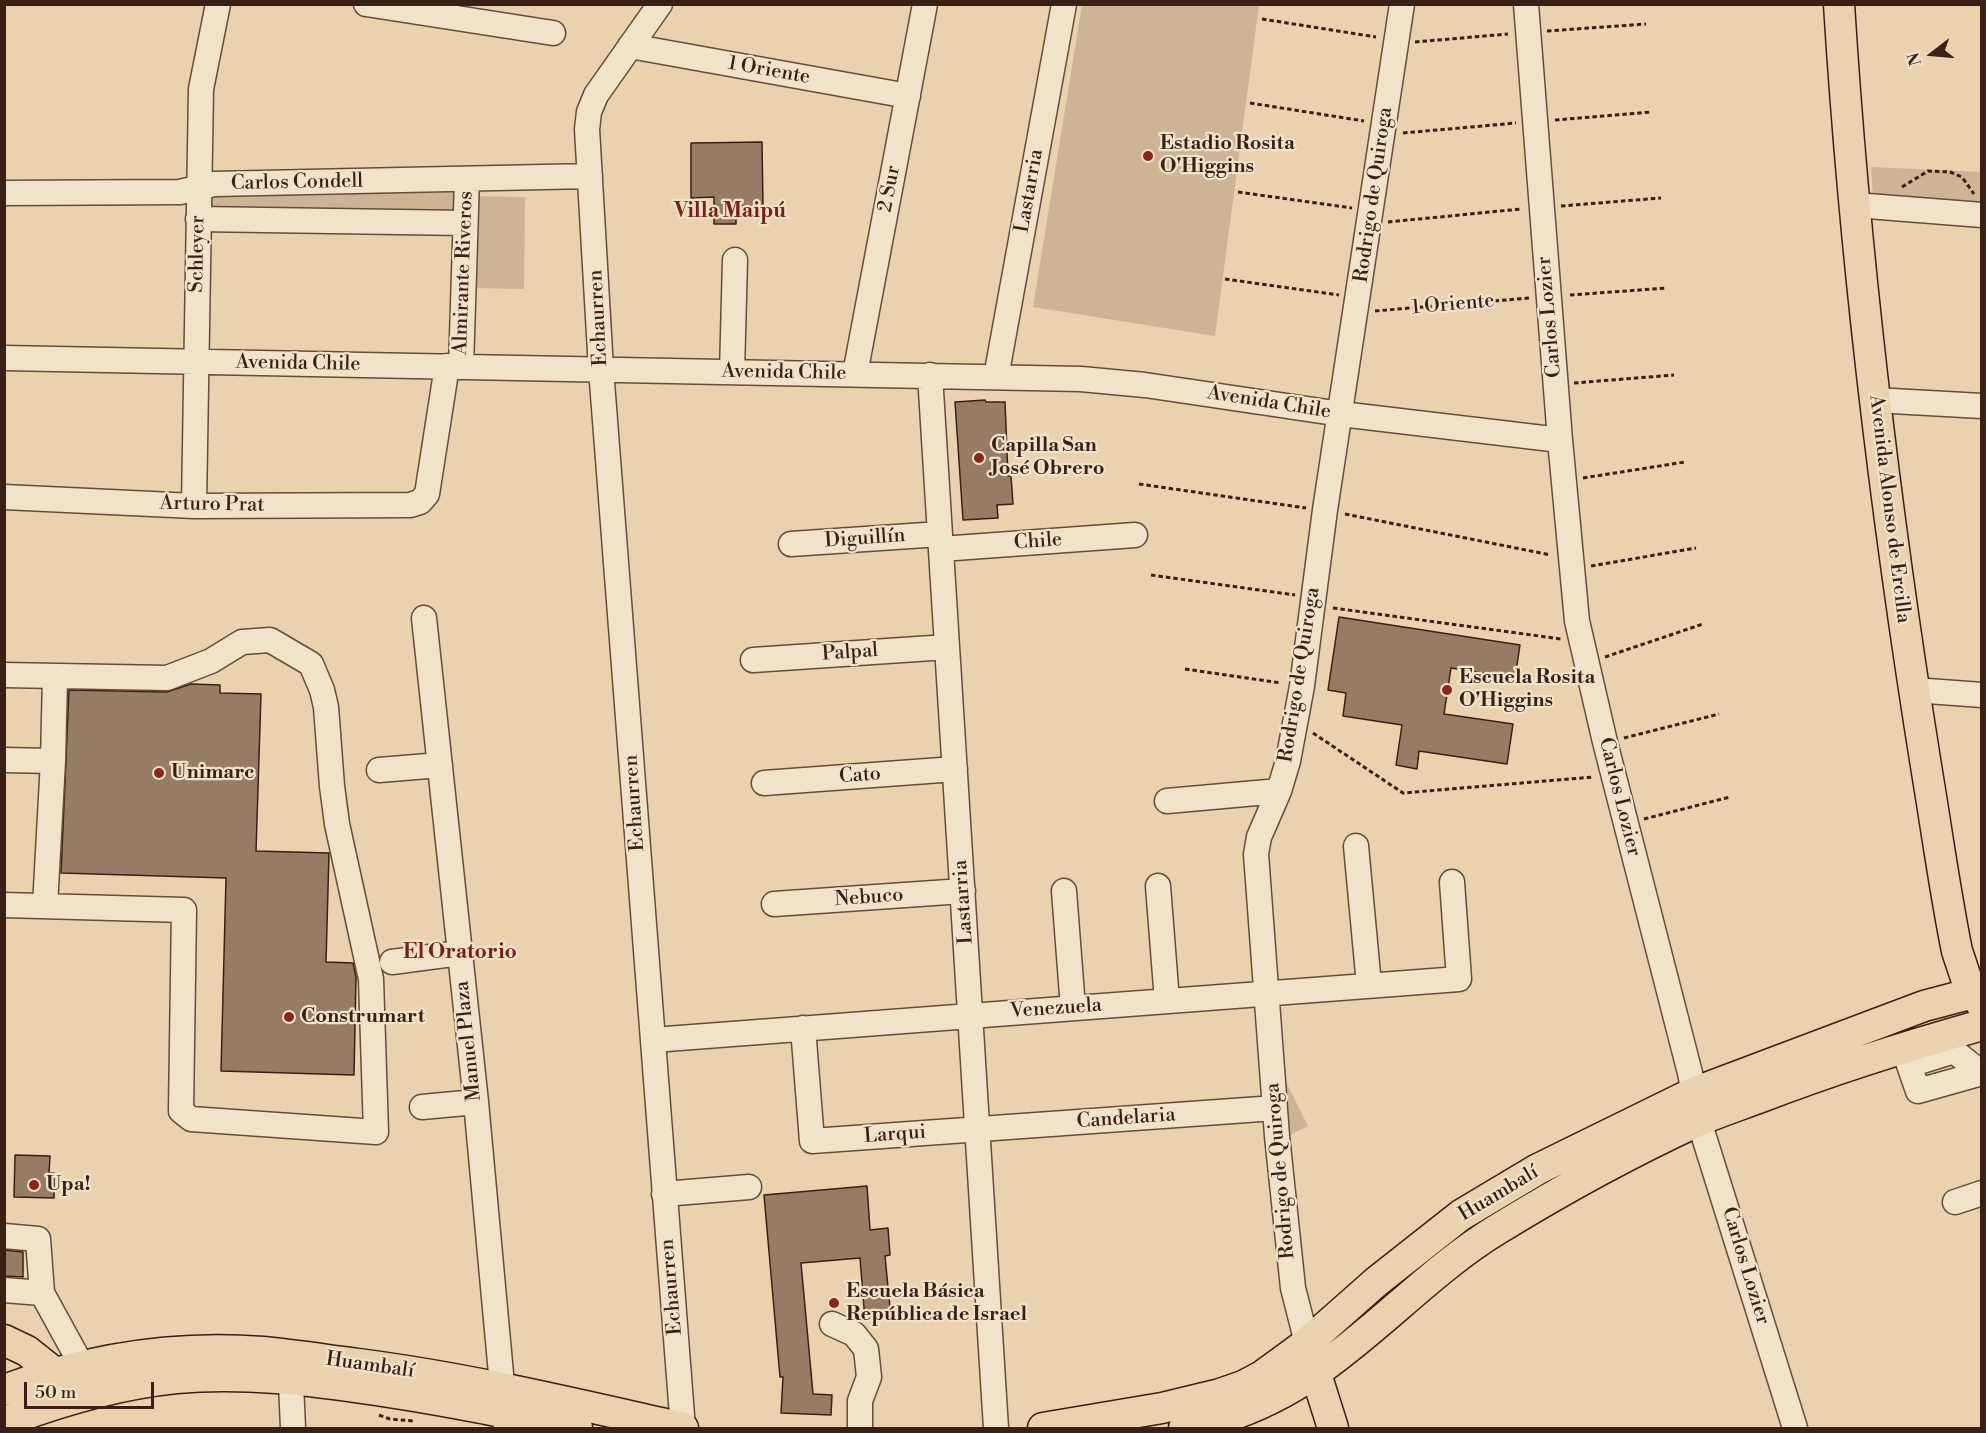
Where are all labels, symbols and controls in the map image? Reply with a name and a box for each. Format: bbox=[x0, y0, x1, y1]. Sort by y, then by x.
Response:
north arrow bbox=[1902, 24, 1962, 84]
text: N bbox=[1903, 50, 1926, 68]
street label: 1 Oriente bbox=[726, 52, 812, 90]
street label: Rodrigo de Quiroga bbox=[1350, 106, 1398, 284]
place label: Estadio Rosita O'Higgins bbox=[1160, 132, 1295, 179]
street label: Lastarria bbox=[1011, 147, 1049, 235]
marker: Estadio Rosita O'Higgins bbox=[1141, 149, 1155, 163]
street label: 2 Sur bbox=[874, 164, 906, 214]
street label: Carlos Condell bbox=[231, 170, 363, 196]
street label: Almirante Riveros bbox=[449, 191, 479, 355]
district label: Villa Maipú bbox=[674, 199, 786, 225]
street label: Schleyer bbox=[185, 215, 211, 293]
street label: Carlos Lozier bbox=[1533, 255, 1567, 379]
street label: Echaurren bbox=[584, 269, 614, 367]
street label: 1 Oriente bbox=[1411, 289, 1495, 321]
street label: Avenida Chile bbox=[235, 351, 361, 377]
street label: Avenida Chile bbox=[721, 360, 847, 386]
street label: Avenida Chile bbox=[1205, 381, 1333, 425]
street label: Avenida Alonso de Ercilla bbox=[1863, 393, 1915, 625]
place label: Capilla San José Obrero bbox=[991, 434, 1105, 481]
marker: Capilla San José Obrero bbox=[972, 451, 986, 465]
street label: Arturo Prat bbox=[159, 492, 265, 518]
street label: Diguillín bbox=[824, 524, 906, 554]
street label: Chile bbox=[1013, 528, 1063, 556]
street label: Rodrigo de Quiroga bbox=[1274, 586, 1326, 764]
street label: Palpal bbox=[821, 639, 879, 667]
place label: Escuela Rosita O'Higgins bbox=[1459, 666, 1595, 713]
marker: Escuela Rosita O'Higgins bbox=[1440, 683, 1454, 697]
street label: Carlos Lozier bbox=[1593, 735, 1645, 859]
street label: Echaurren bbox=[620, 754, 650, 852]
place label: Unimarc bbox=[171, 761, 255, 785]
street label: Cato bbox=[838, 763, 882, 789]
marker: Unimarc bbox=[152, 766, 166, 780]
street label: Lastarria bbox=[949, 859, 979, 945]
street label: Nebuco bbox=[834, 884, 904, 912]
district label: El Oratorio bbox=[403, 940, 517, 966]
street label: Manuel Plaza bbox=[451, 980, 487, 1102]
street label: Venezuela bbox=[1009, 994, 1103, 1024]
place label: Construmart bbox=[301, 1005, 425, 1029]
marker: Construmart bbox=[282, 1010, 296, 1024]
street label: Rodrigo de Quiroga bbox=[1261, 1082, 1301, 1260]
street label: Candelaria bbox=[1076, 1104, 1176, 1134]
street label: Larqui bbox=[863, 1121, 927, 1149]
street label: Huambalí bbox=[1455, 1161, 1543, 1227]
place label: Upa! bbox=[46, 1173, 91, 1197]
marker: Upa! bbox=[27, 1178, 41, 1192]
street label: Carlos Lozier bbox=[1716, 1204, 1774, 1328]
street label: Echaurren bbox=[656, 1238, 688, 1336]
place label: Escuela Básica República de Israel bbox=[846, 1280, 1027, 1327]
marker: Escuela Básica República de Israel bbox=[827, 1296, 841, 1310]
street label: Huambalí bbox=[324, 1348, 416, 1384]
scale bar bbox=[27, 1370, 158, 1408]
text: 50 m bbox=[35, 1381, 76, 1404]

